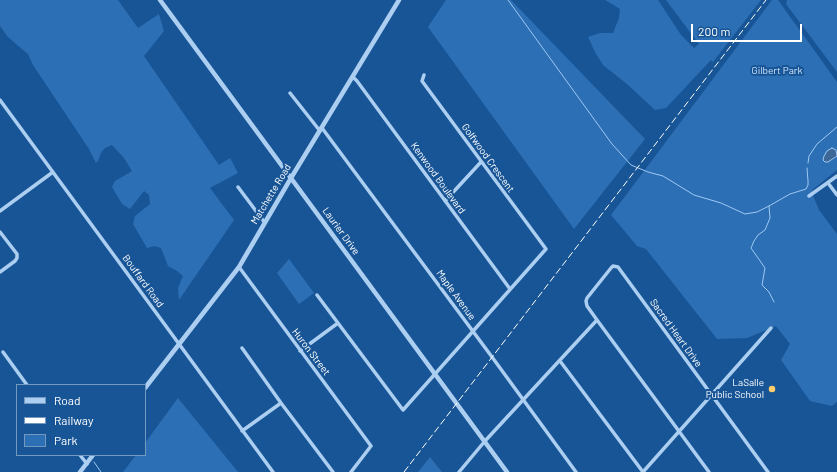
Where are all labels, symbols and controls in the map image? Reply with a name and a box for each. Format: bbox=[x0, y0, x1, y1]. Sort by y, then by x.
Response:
scale bar bbox=[693, 16, 804, 42]
text: 200 m bbox=[698, 24, 730, 38]
park label: Gilbert Park bbox=[752, 65, 802, 77]
street label: Golfwood Crescent bbox=[459, 121, 517, 195]
street label: Kenwood Boulevard bbox=[408, 140, 468, 216]
street label: Matchette Road bbox=[248, 162, 294, 226]
street label: Laurier Drive bbox=[320, 205, 362, 257]
street label: Bouffard Road bbox=[120, 252, 166, 310]
street label: Maple Avenue bbox=[434, 268, 478, 322]
street label: Sacred Heart Drive bbox=[647, 297, 705, 369]
street label: Huron Street bbox=[289, 326, 333, 378]
place label: LaSalle Public School bbox=[706, 377, 764, 400]
legend bbox=[16, 384, 146, 456]
marker: LaSalle Public School bbox=[767, 384, 777, 394]
text: Road bbox=[54, 393, 81, 407]
text: Railway bbox=[54, 413, 93, 427]
text: Park bbox=[54, 433, 78, 447]

